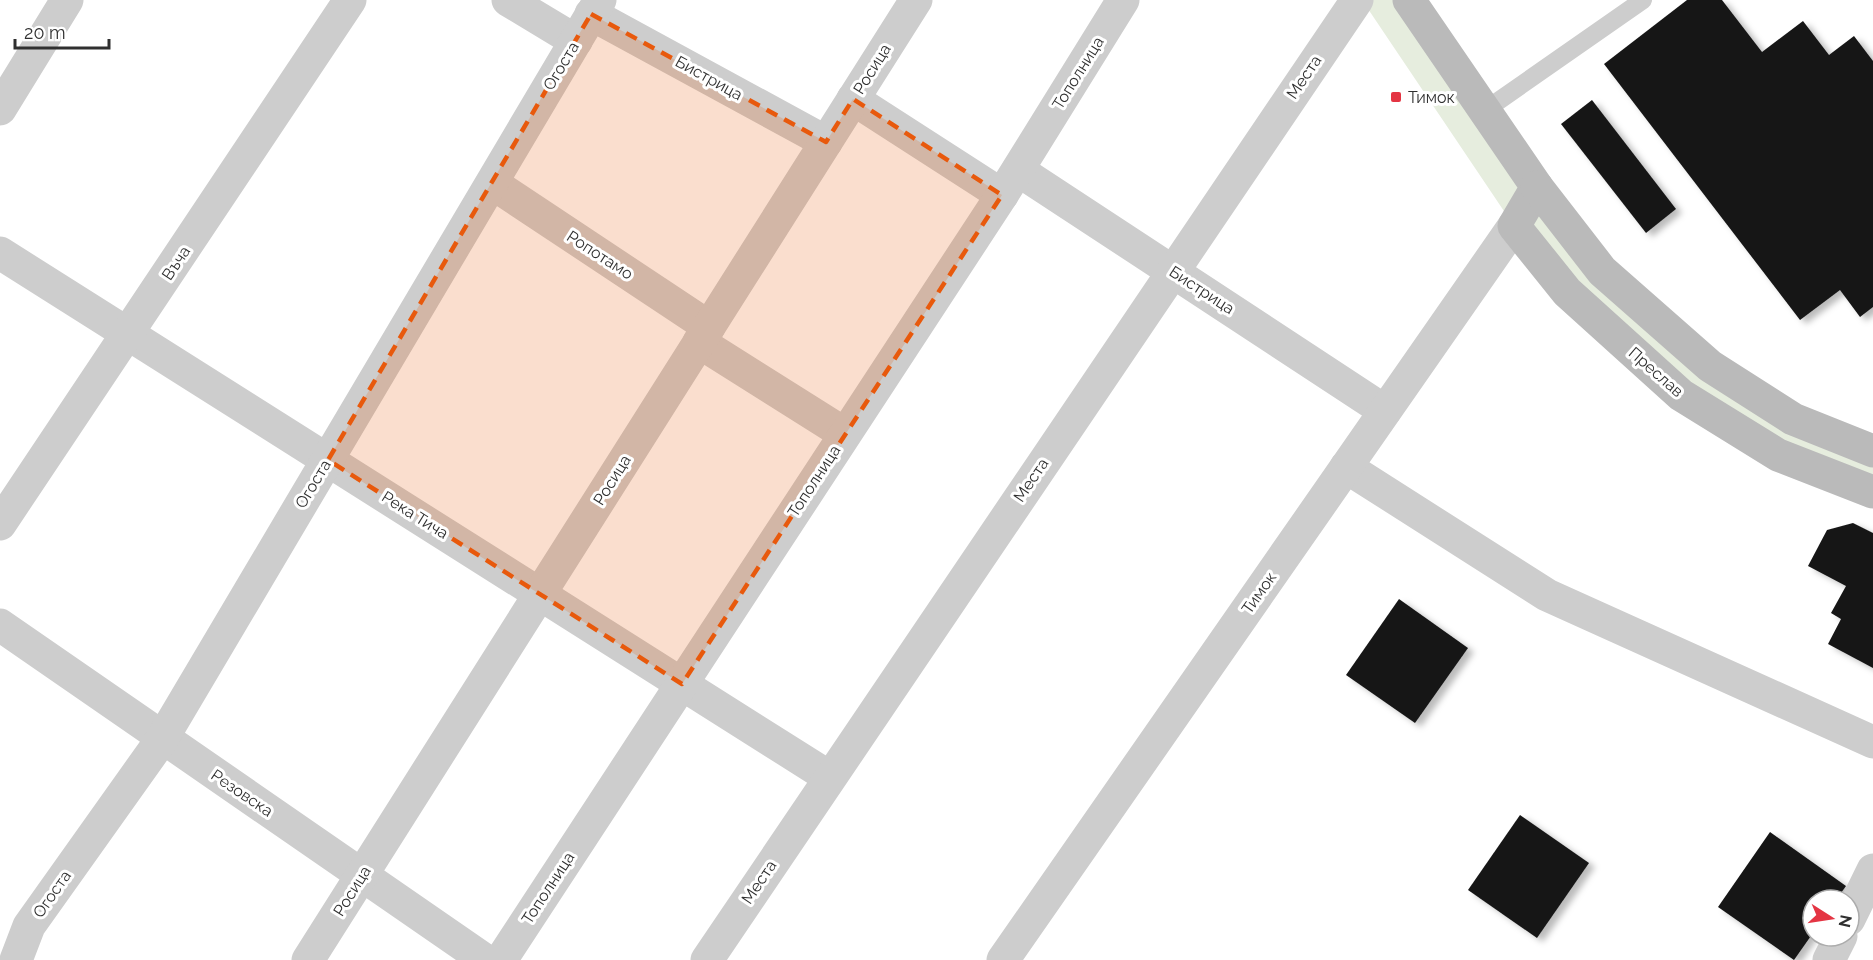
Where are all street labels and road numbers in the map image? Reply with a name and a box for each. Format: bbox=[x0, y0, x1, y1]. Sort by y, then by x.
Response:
street label: Тополница bbox=[1048, 33, 1108, 113]
street label: Огоста bbox=[539, 38, 583, 94]
street label: Росица bbox=[849, 40, 895, 98]
street label: Бистрица bbox=[672, 52, 746, 104]
street label: Места bbox=[1283, 52, 1325, 102]
street label: Ропотамо bbox=[563, 227, 637, 283]
street label: Въча bbox=[158, 242, 194, 284]
street label: Бистрица bbox=[1166, 262, 1238, 318]
street label: Преслав bbox=[1625, 343, 1687, 401]
street label: Тополница bbox=[784, 441, 844, 521]
street label: Росица bbox=[589, 451, 635, 509]
street label: Места bbox=[1010, 455, 1052, 505]
street label: Огоста bbox=[291, 456, 335, 512]
street label: Река Тича bbox=[378, 487, 452, 543]
street label: Тимок bbox=[1238, 568, 1280, 618]
street label: Резовска bbox=[207, 765, 277, 821]
street label: Тополница bbox=[518, 848, 578, 928]
street label: Места bbox=[738, 857, 780, 907]
street label: Росица bbox=[329, 862, 375, 920]
street label: Огоста bbox=[29, 867, 75, 921]

